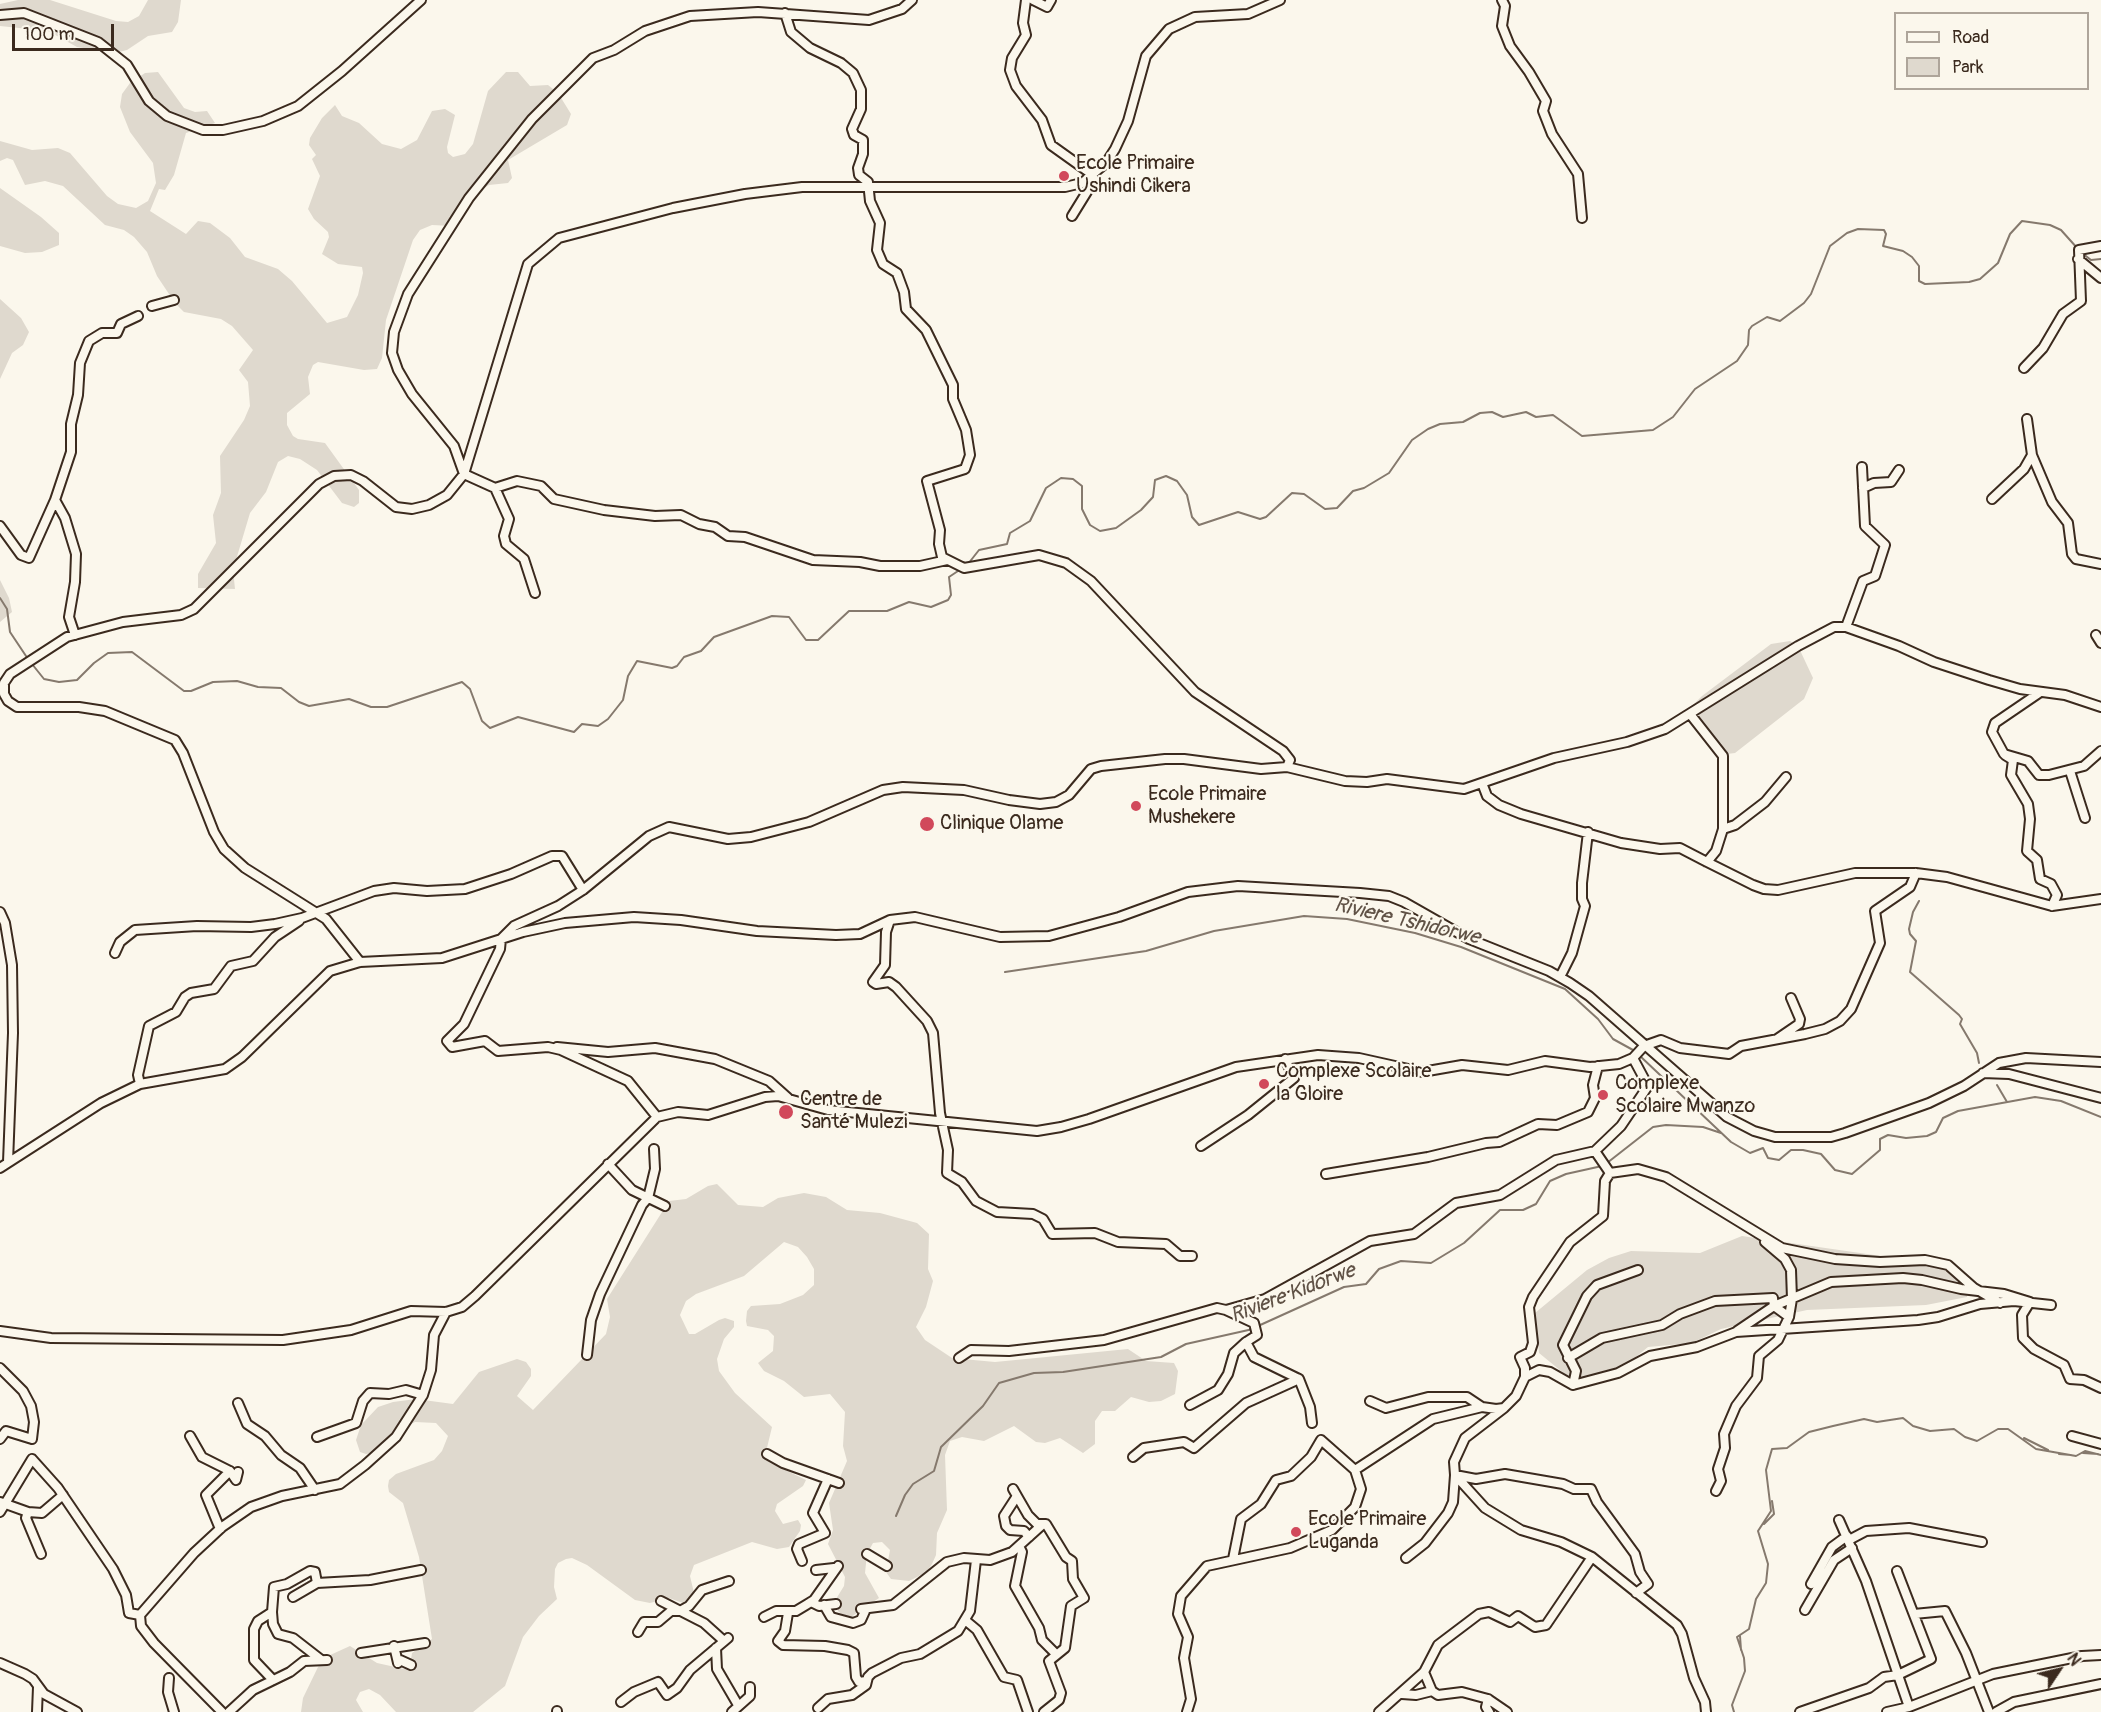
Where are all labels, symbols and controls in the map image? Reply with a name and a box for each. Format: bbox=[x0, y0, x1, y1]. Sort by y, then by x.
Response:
scale bar bbox=[15, 12, 117, 50]
legend bbox=[1894, 12, 2089, 90]
text: 100 m bbox=[23, 23, 75, 46]
text: Road bbox=[1952, 26, 1989, 49]
text: Park bbox=[1952, 56, 1984, 79]
place label: Ecole Primaire Ushindi Cikera bbox=[1076, 152, 1194, 199]
marker: Ecole Primaire Ushindi Cikera bbox=[1057, 169, 1071, 183]
place label: Ecole Primaire Mushekere bbox=[1148, 783, 1266, 830]
marker: Ecole Primaire Mushekere bbox=[1129, 799, 1143, 813]
place label: Clinique Olame bbox=[940, 812, 1063, 836]
marker: Clinique Olame bbox=[918, 815, 936, 833]
water label: Riviere Tshidorwe bbox=[1332, 893, 1482, 951]
place label: Complexe Scolaire la Gloire bbox=[1276, 1060, 1431, 1107]
place label: Complexe Scolaire Mwanzo bbox=[1615, 1072, 1755, 1119]
marker: Complexe Scolaire la Gloire bbox=[1257, 1077, 1271, 1091]
place label: Centre de Santé Mulezi bbox=[800, 1088, 908, 1135]
marker: Complexe Scolaire Mwanzo bbox=[1596, 1088, 1610, 1102]
marker: Centre de Santé Mulezi bbox=[777, 1103, 795, 1121]
water label: Riviere Kidorwe bbox=[1227, 1259, 1359, 1329]
place label: Ecole Primaire Luganda bbox=[1308, 1508, 1426, 1555]
marker: Ecole Primaire Luganda bbox=[1289, 1525, 1303, 1539]
north arrow bbox=[2029, 1640, 2089, 1700]
text: N bbox=[2062, 1649, 2085, 1670]

